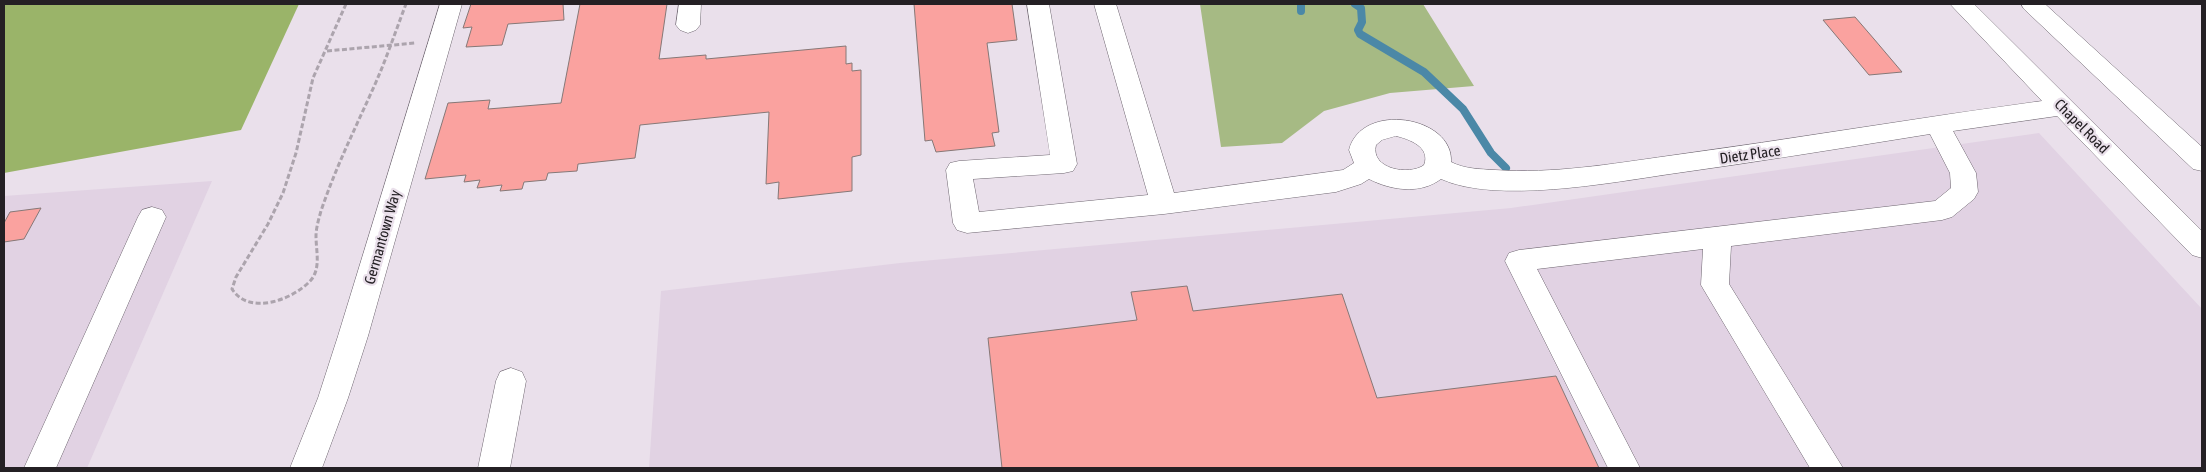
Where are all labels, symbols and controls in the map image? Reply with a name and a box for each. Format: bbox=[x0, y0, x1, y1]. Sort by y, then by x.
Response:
street label: Chapel Road bbox=[2051, 95, 2113, 157]
street label: Dietz Place bbox=[1719, 141, 1782, 167]
street label: Germantown Way bbox=[360, 188, 404, 286]

